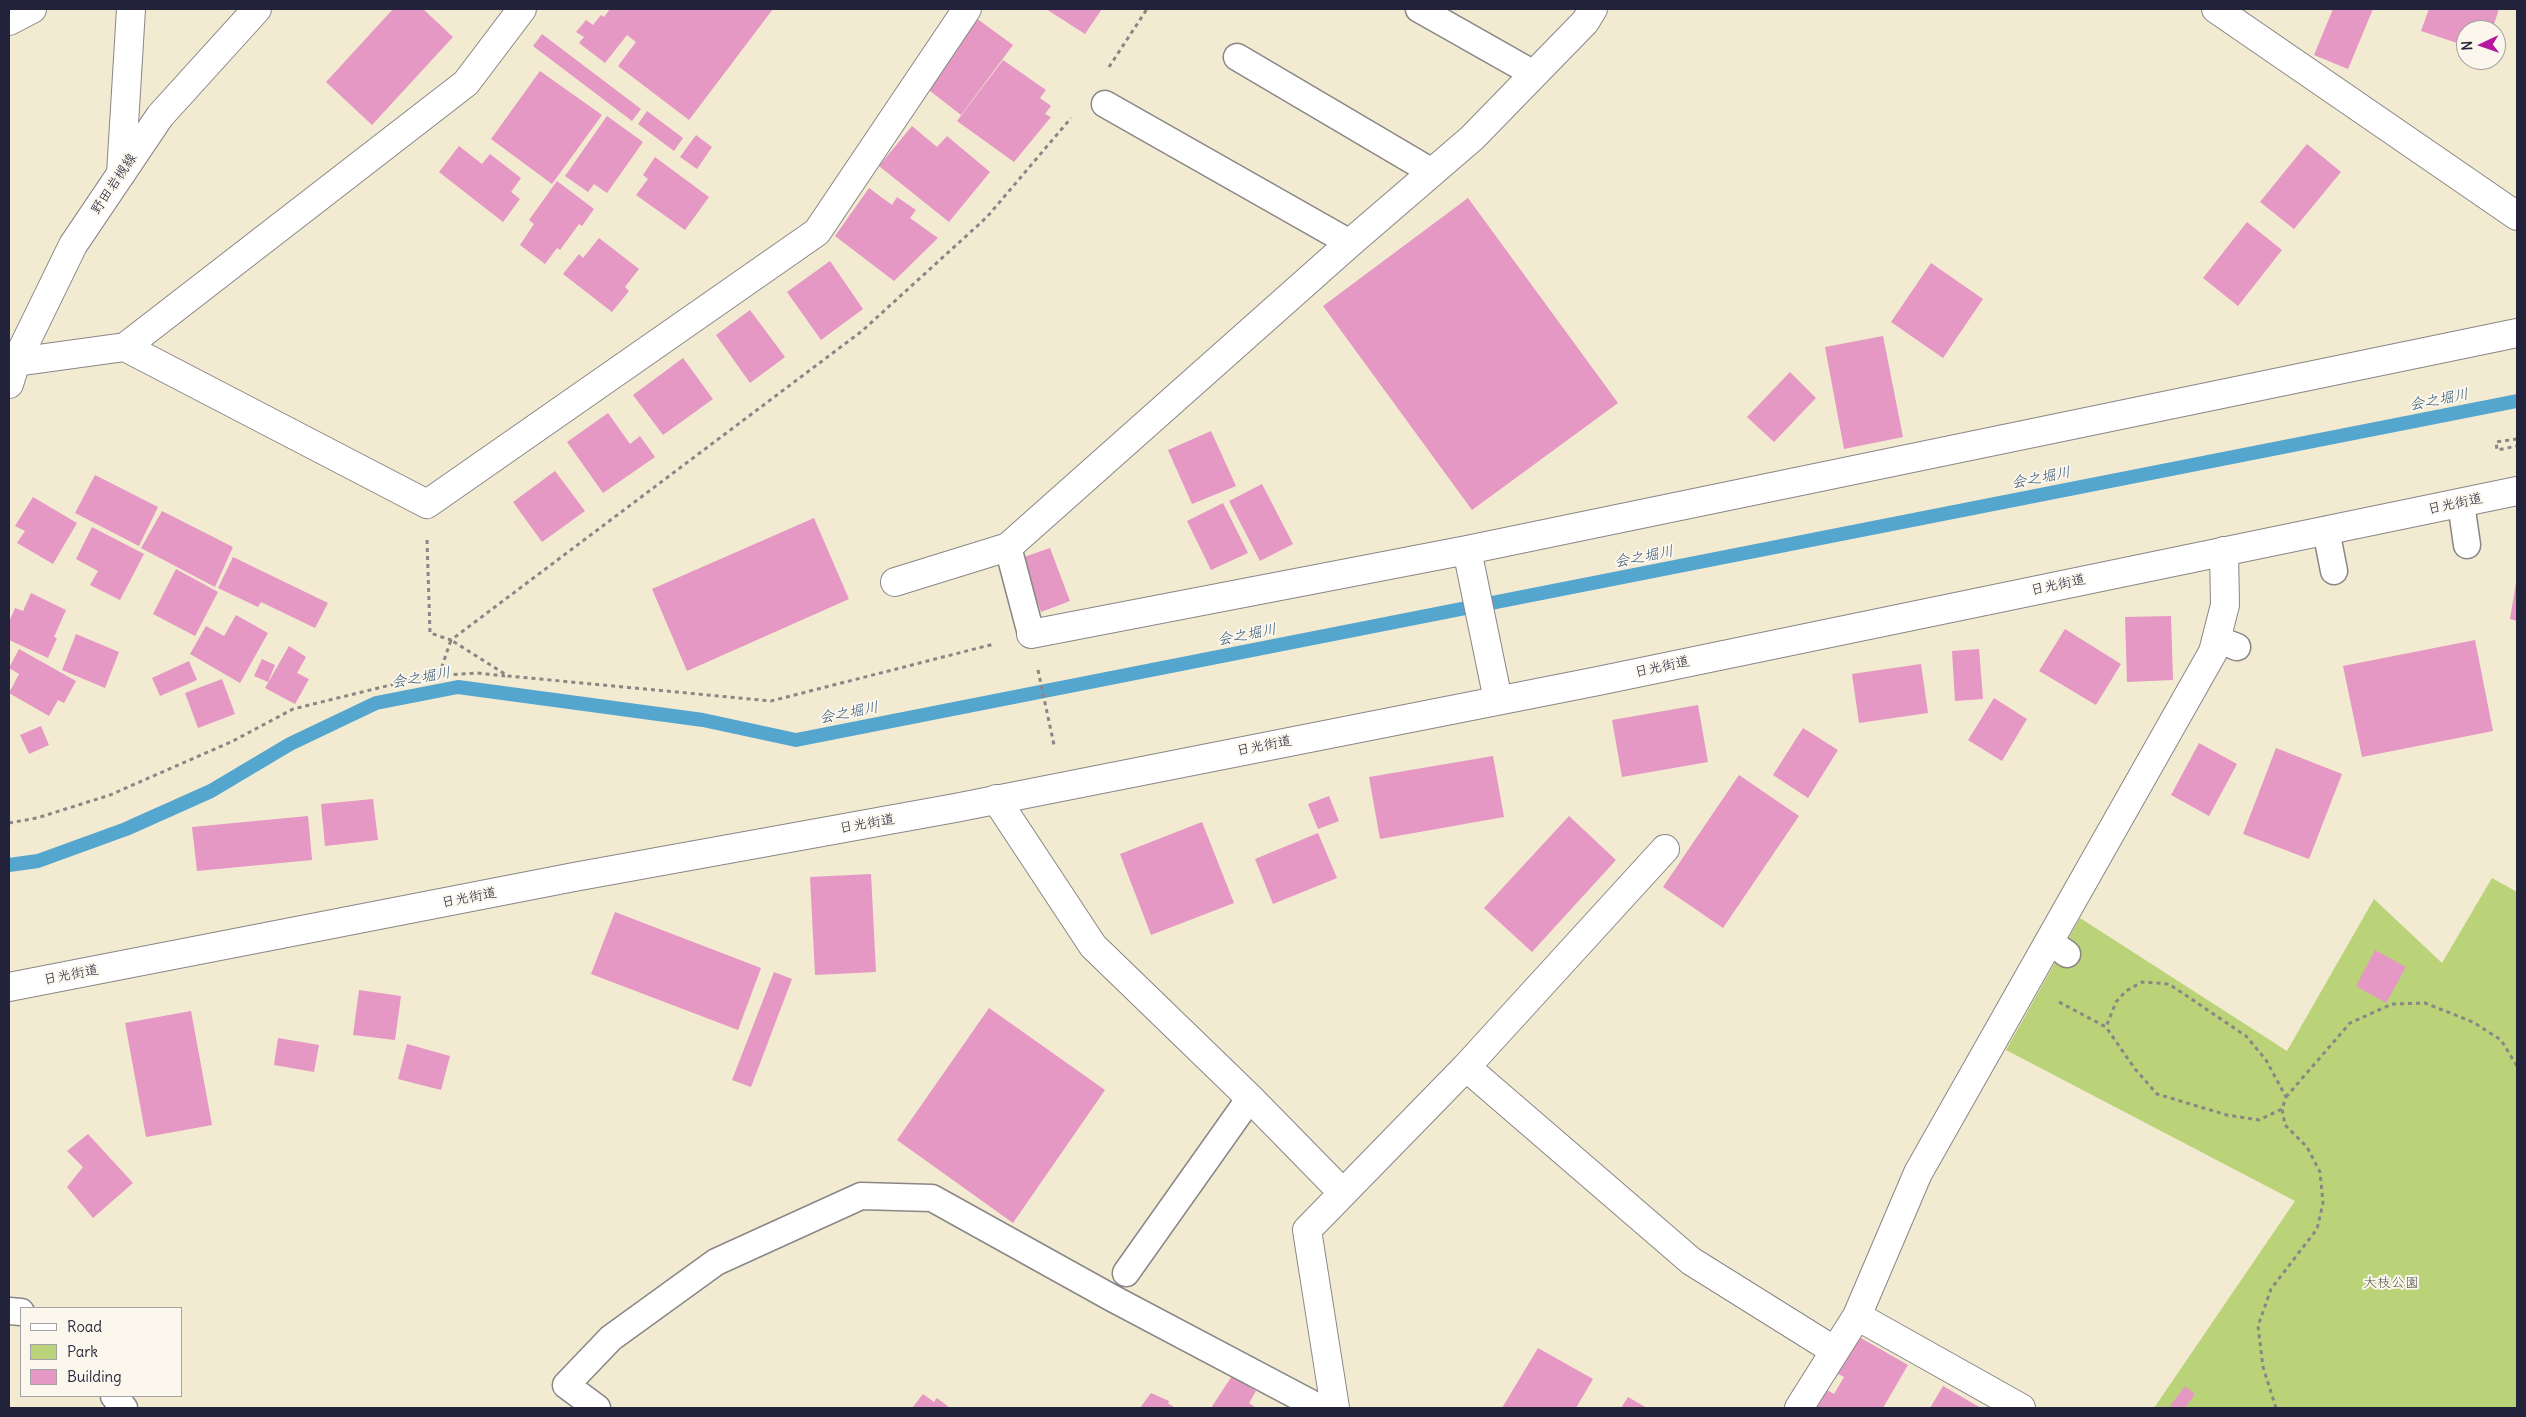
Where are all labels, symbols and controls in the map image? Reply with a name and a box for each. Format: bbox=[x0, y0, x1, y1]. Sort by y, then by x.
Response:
north arrow bbox=[2456, 20, 2506, 70]
text: N bbox=[2458, 40, 2476, 51]
street label: 野田岩槻線 bbox=[87, 150, 141, 218]
water label: 会之堀川 bbox=[2408, 385, 2470, 415]
water label: 会之堀川 bbox=[2010, 463, 2072, 493]
street label: 日光街道 bbox=[2426, 490, 2484, 518]
water label: 会之堀川 bbox=[1613, 542, 1675, 572]
street label: 日光街道 bbox=[2029, 571, 2087, 599]
water label: 会之堀川 bbox=[1216, 620, 1278, 650]
street label: 日光街道 bbox=[1633, 653, 1691, 681]
water label: 会之堀川 bbox=[390, 664, 452, 692]
water label: 会之堀川 bbox=[818, 698, 880, 728]
street label: 日光街道 bbox=[1235, 732, 1293, 760]
street label: 日光街道 bbox=[838, 811, 896, 837]
street label: 日光街道 bbox=[440, 884, 498, 912]
street label: 日光街道 bbox=[42, 961, 100, 989]
park label: 大枝公園 bbox=[2363, 1275, 2419, 1291]
legend bbox=[20, 1307, 182, 1397]
text: Road bbox=[67, 1317, 102, 1336]
text: Park bbox=[67, 1342, 98, 1361]
text: Building bbox=[67, 1367, 122, 1386]

